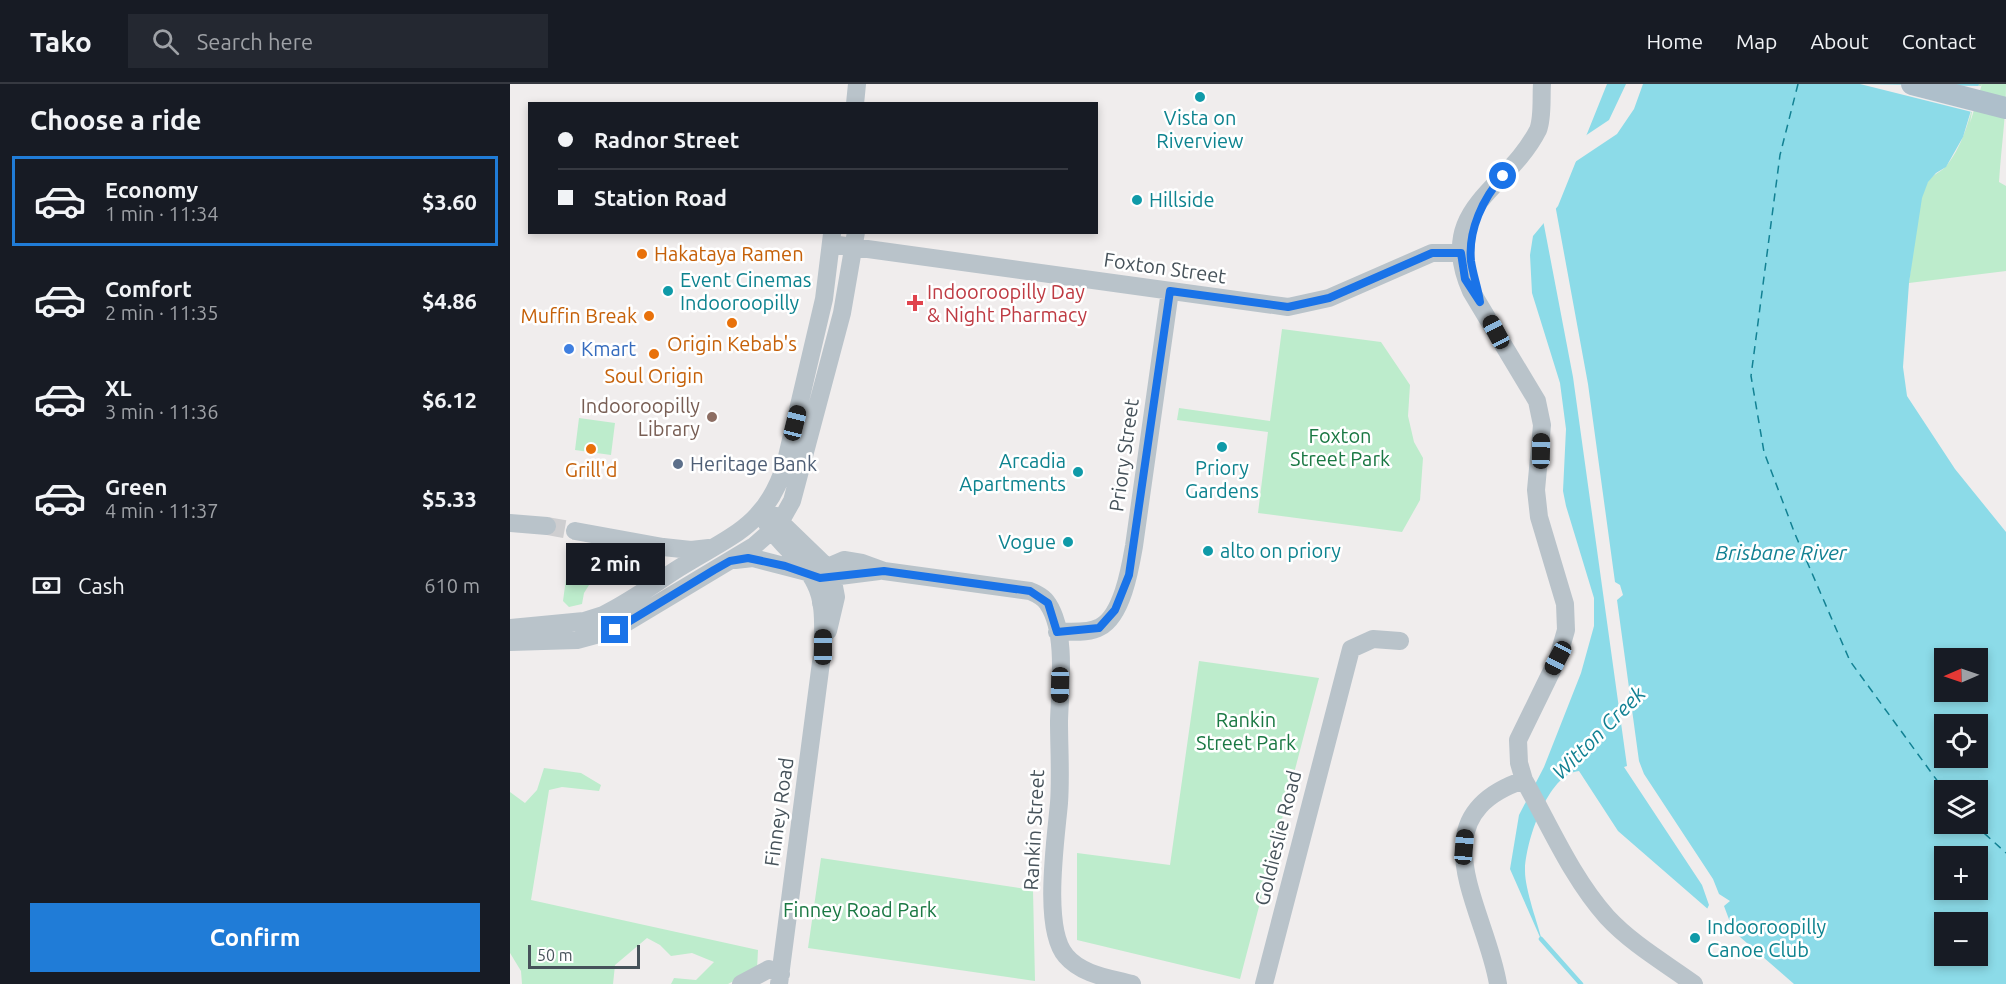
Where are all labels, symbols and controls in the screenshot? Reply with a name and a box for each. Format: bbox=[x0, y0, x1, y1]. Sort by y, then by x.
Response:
search box bbox=[128, 14, 548, 68]
icon: search bbox=[149, 25, 182, 58]
text: Tako bbox=[30, 26, 92, 57]
text: Search here bbox=[197, 29, 313, 54]
text: Home bbox=[1646, 29, 1703, 53]
text: Map bbox=[1736, 29, 1777, 53]
text: About bbox=[1810, 29, 1869, 53]
text: Contact bbox=[1902, 29, 1976, 53]
marker: Vista on Riverview bbox=[1193, 90, 1207, 104]
text: Choose a ride bbox=[30, 105, 202, 135]
place label: Vista on Riverview bbox=[1156, 106, 1244, 152]
text: Radnor Street bbox=[594, 127, 739, 152]
route start bbox=[1489, 162, 1516, 189]
icon: car bbox=[33, 174, 87, 228]
text: Economy bbox=[105, 177, 198, 202]
text: Station Road bbox=[594, 185, 727, 210]
place label: Hillside bbox=[1149, 188, 1215, 211]
text: $3.60 bbox=[422, 189, 477, 214]
marker: Hillside bbox=[1130, 193, 1144, 207]
text: 1 min · 11:34 bbox=[105, 202, 219, 225]
place label: Hakataya Ramen bbox=[654, 242, 804, 265]
marker: Hakataya Ramen bbox=[635, 247, 649, 261]
street label: Foxton Street bbox=[1102, 248, 1228, 288]
place label: Event Cinemas Indooroopilly bbox=[680, 268, 811, 314]
icon: car bbox=[33, 273, 87, 327]
text: Comfort bbox=[105, 276, 192, 301]
place label: Indooroopilly Day & Night Pharmacy bbox=[927, 280, 1087, 326]
marker: Event Cinemas Indooroopilly bbox=[661, 284, 675, 298]
text: $4.86 bbox=[422, 288, 477, 313]
marker: Indooroopilly Day & Night Pharmacy bbox=[908, 296, 922, 310]
text: 2 min · 11:35 bbox=[105, 301, 219, 324]
place label: Muffin Break bbox=[520, 304, 637, 327]
marker: Muffin Break bbox=[642, 309, 656, 323]
car bbox=[1480, 312, 1512, 352]
marker: Origin Kebab's bbox=[725, 316, 739, 330]
place label: Origin Kebab's bbox=[667, 332, 797, 355]
place label: Kmart bbox=[581, 337, 636, 360]
marker: Kmart bbox=[562, 342, 576, 356]
marker: Soul Origin bbox=[647, 347, 661, 361]
place label: Soul Origin bbox=[604, 364, 704, 387]
icon: car bbox=[33, 372, 87, 426]
text: XL bbox=[105, 375, 132, 400]
text: $6.12 bbox=[422, 387, 477, 412]
place label: Indooroopilly Library bbox=[581, 394, 700, 440]
street label: Priory Street bbox=[1104, 397, 1143, 513]
text: 3 min · 11:36 bbox=[105, 400, 219, 423]
car bbox=[782, 403, 808, 443]
marker: Indooroopilly Library bbox=[705, 410, 719, 424]
park label: Foxton Street Park bbox=[1290, 424, 1390, 470]
car bbox=[1532, 433, 1550, 469]
marker: Priory Gardens bbox=[1215, 440, 1229, 454]
marker: Grill'd bbox=[584, 442, 598, 456]
place label: Arcadia Apartments bbox=[959, 449, 1066, 495]
place label: Heritage Bank bbox=[690, 452, 817, 475]
place label: Priory Gardens bbox=[1185, 456, 1259, 502]
marker: Heritage Bank bbox=[671, 457, 685, 471]
place label: Grill'd bbox=[565, 458, 617, 481]
marker: Arcadia Apartments bbox=[1071, 465, 1085, 479]
icon: car bbox=[33, 471, 87, 525]
text: Green bbox=[105, 474, 167, 499]
text: $5.33 bbox=[422, 486, 477, 511]
text: 4 min · 11:37 bbox=[105, 499, 219, 522]
place label: Vogue bbox=[998, 530, 1056, 553]
marker: Vogue bbox=[1061, 535, 1075, 549]
place label: alto on priory bbox=[1220, 539, 1341, 562]
water label: Brisbane River bbox=[1715, 540, 1848, 564]
callout: 2 min bbox=[566, 543, 664, 585]
marker: alto on priory bbox=[1201, 544, 1215, 558]
text: 2 min bbox=[590, 552, 641, 575]
icon: cash bbox=[30, 569, 63, 602]
text: Cash bbox=[78, 573, 125, 598]
text: 610 m bbox=[424, 574, 480, 597]
route end bbox=[601, 616, 628, 643]
car bbox=[814, 629, 832, 665]
car bbox=[1542, 638, 1574, 678]
north arrow bbox=[1934, 648, 1988, 702]
map controls bbox=[1934, 648, 1988, 966]
car bbox=[1051, 667, 1069, 703]
water label: Witton Creek bbox=[1547, 681, 1650, 784]
park label: Rankin Street Park bbox=[1196, 708, 1296, 754]
button: locate bbox=[1934, 714, 1988, 768]
street label: Finney Road bbox=[759, 756, 798, 868]
street label: Goldieslie Road bbox=[1250, 768, 1305, 908]
street label: Rankin Street bbox=[1019, 769, 1048, 891]
button: layers bbox=[1934, 780, 1988, 834]
car bbox=[1453, 828, 1475, 866]
button: + bbox=[1934, 846, 1988, 900]
park label: Finney Road Park bbox=[783, 898, 937, 921]
button: Confirm bbox=[30, 903, 480, 972]
button: − bbox=[1934, 912, 1988, 966]
place label: Indooroopilly Canoe Club bbox=[1707, 915, 1827, 961]
marker: Indooroopilly Canoe Club bbox=[1688, 931, 1702, 945]
scale bar bbox=[528, 942, 640, 970]
text: 50 m bbox=[537, 946, 573, 964]

